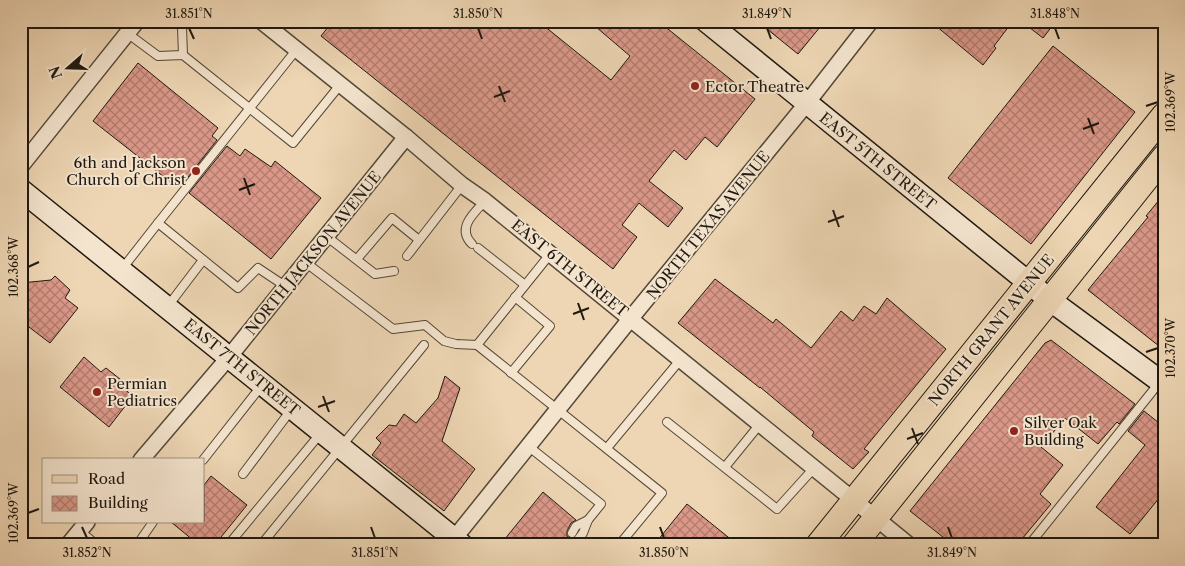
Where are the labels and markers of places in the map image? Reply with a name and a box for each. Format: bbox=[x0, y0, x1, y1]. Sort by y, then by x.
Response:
place label: Ector Theatre bbox=[705, 77, 804, 96]
marker: Ector Theatre bbox=[689, 80, 701, 92]
place label: 6th and Jackson Church of Christ bbox=[66, 153, 187, 189]
marker: 6th and Jackson Church of Christ bbox=[190, 165, 202, 177]
place label: Permian Pediatrics bbox=[107, 374, 177, 410]
marker: Permian Pediatrics bbox=[91, 386, 103, 398]
place label: Silver Oak Building bbox=[1024, 413, 1098, 449]
marker: Silver Oak Building bbox=[1008, 425, 1020, 437]

